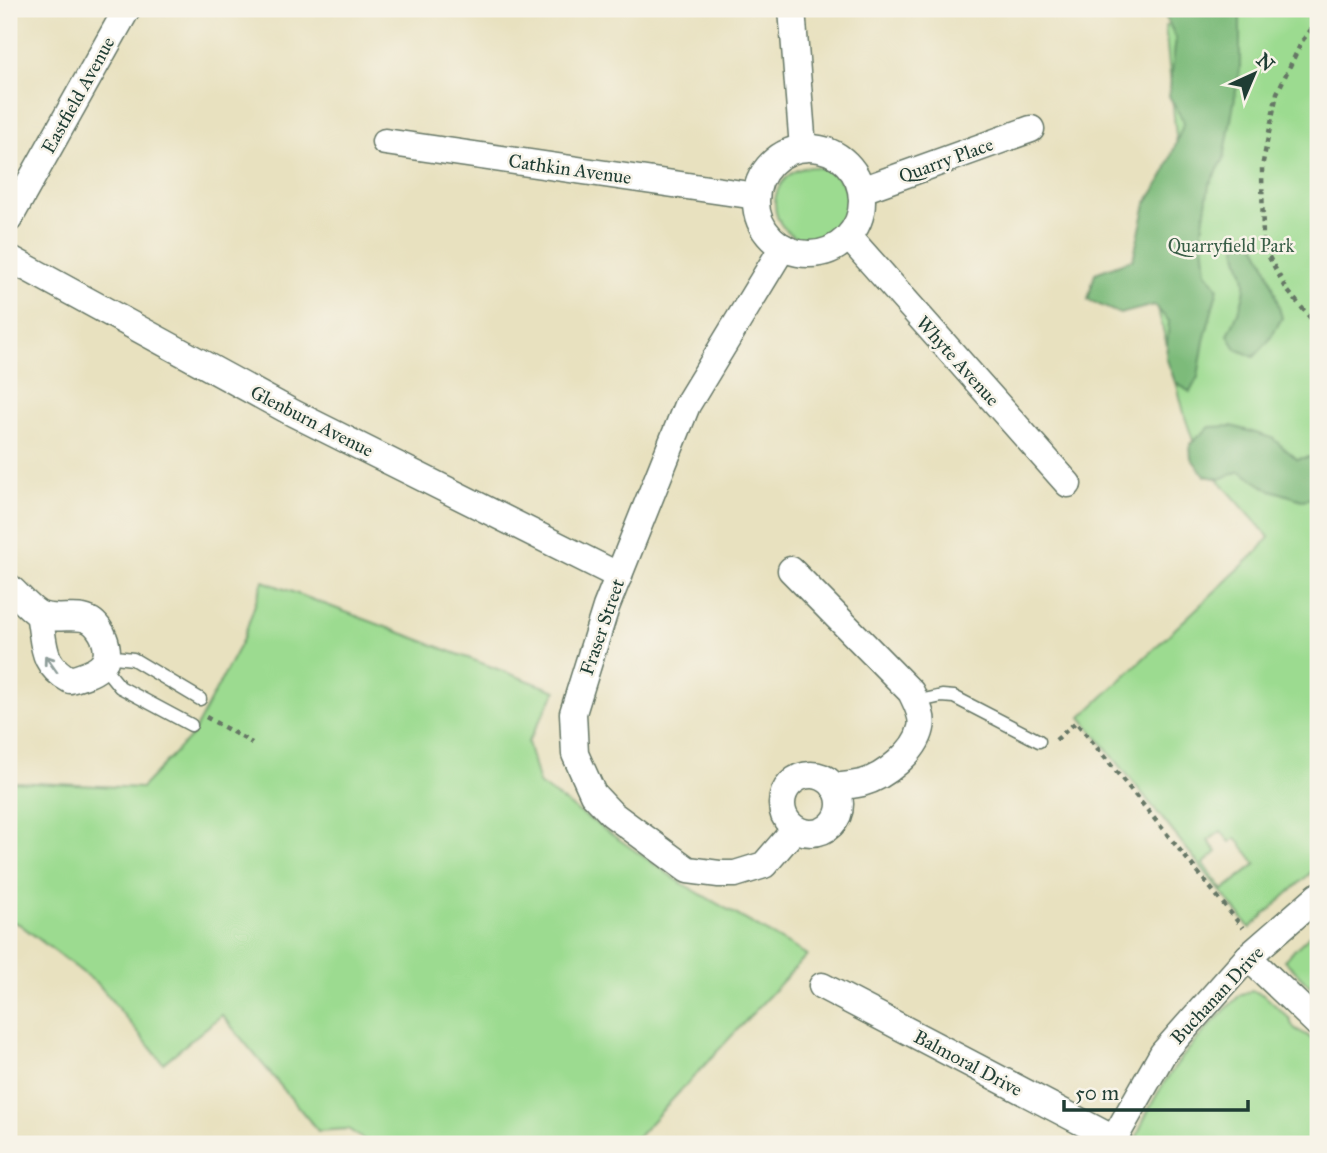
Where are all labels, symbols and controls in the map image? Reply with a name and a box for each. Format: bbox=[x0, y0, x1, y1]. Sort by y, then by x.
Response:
street label: Eastfield Avenue bbox=[36, 33, 120, 157]
north arrow bbox=[1218, 38, 1288, 108]
text: N bbox=[1252, 48, 1279, 76]
street label: Quarry Place bbox=[896, 132, 996, 188]
street label: Cathkin Avenue bbox=[507, 149, 633, 189]
park label: Quarryfield Park bbox=[1168, 234, 1295, 257]
street label: Whyte Avenue bbox=[912, 311, 1004, 411]
street label: Glenburn Avenue bbox=[247, 380, 377, 462]
street label: Fraser Street bbox=[575, 576, 629, 678]
one-way arrow bbox=[44, 655, 59, 674]
street label: Buchanan Drive bbox=[1166, 941, 1268, 1049]
street label: Balmoral Drive bbox=[910, 1025, 1026, 1101]
scale bar bbox=[1064, 1069, 1248, 1113]
text: 50 m bbox=[1075, 1080, 1120, 1106]

